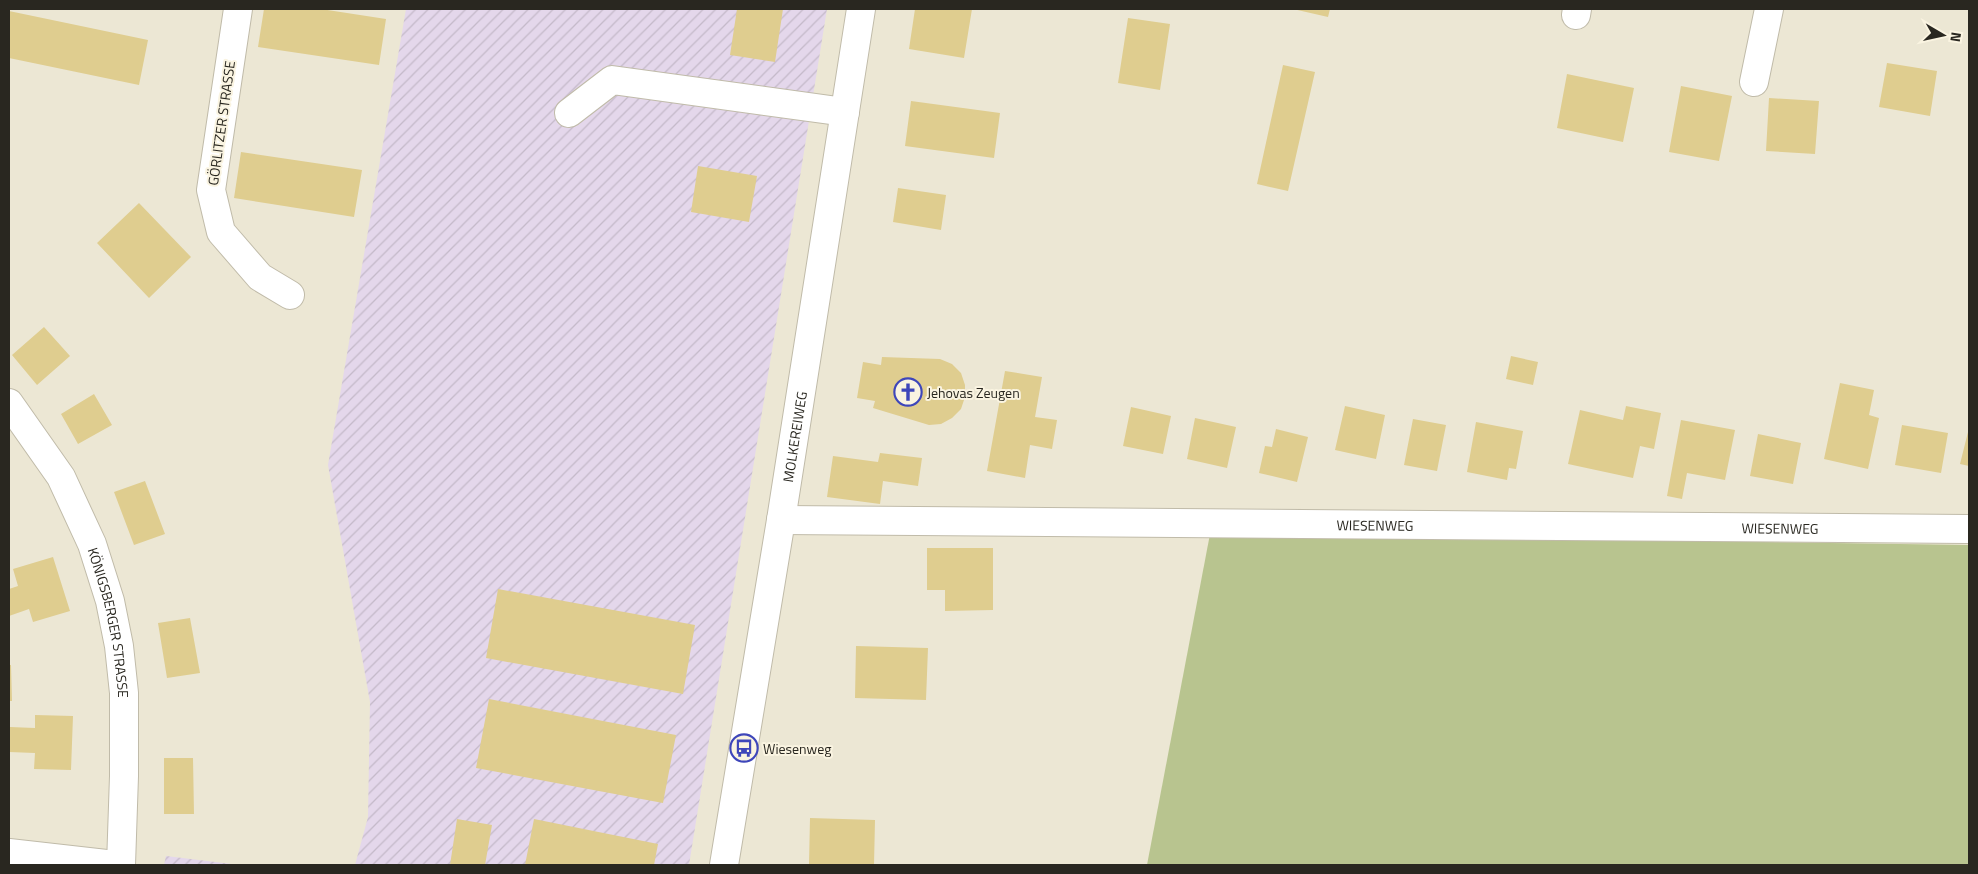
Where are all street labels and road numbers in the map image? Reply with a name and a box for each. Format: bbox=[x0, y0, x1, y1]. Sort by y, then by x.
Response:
street label: GÖRLITZER STRASSE bbox=[202, 59, 240, 187]
street label: MOLKEREIWEG bbox=[777, 390, 812, 484]
street label: WIESENWEG bbox=[1336, 514, 1414, 535]
street label: WIESENWEG bbox=[1741, 517, 1819, 538]
street label: KÖNIGSBERGER STRASSE bbox=[83, 544, 135, 698]

